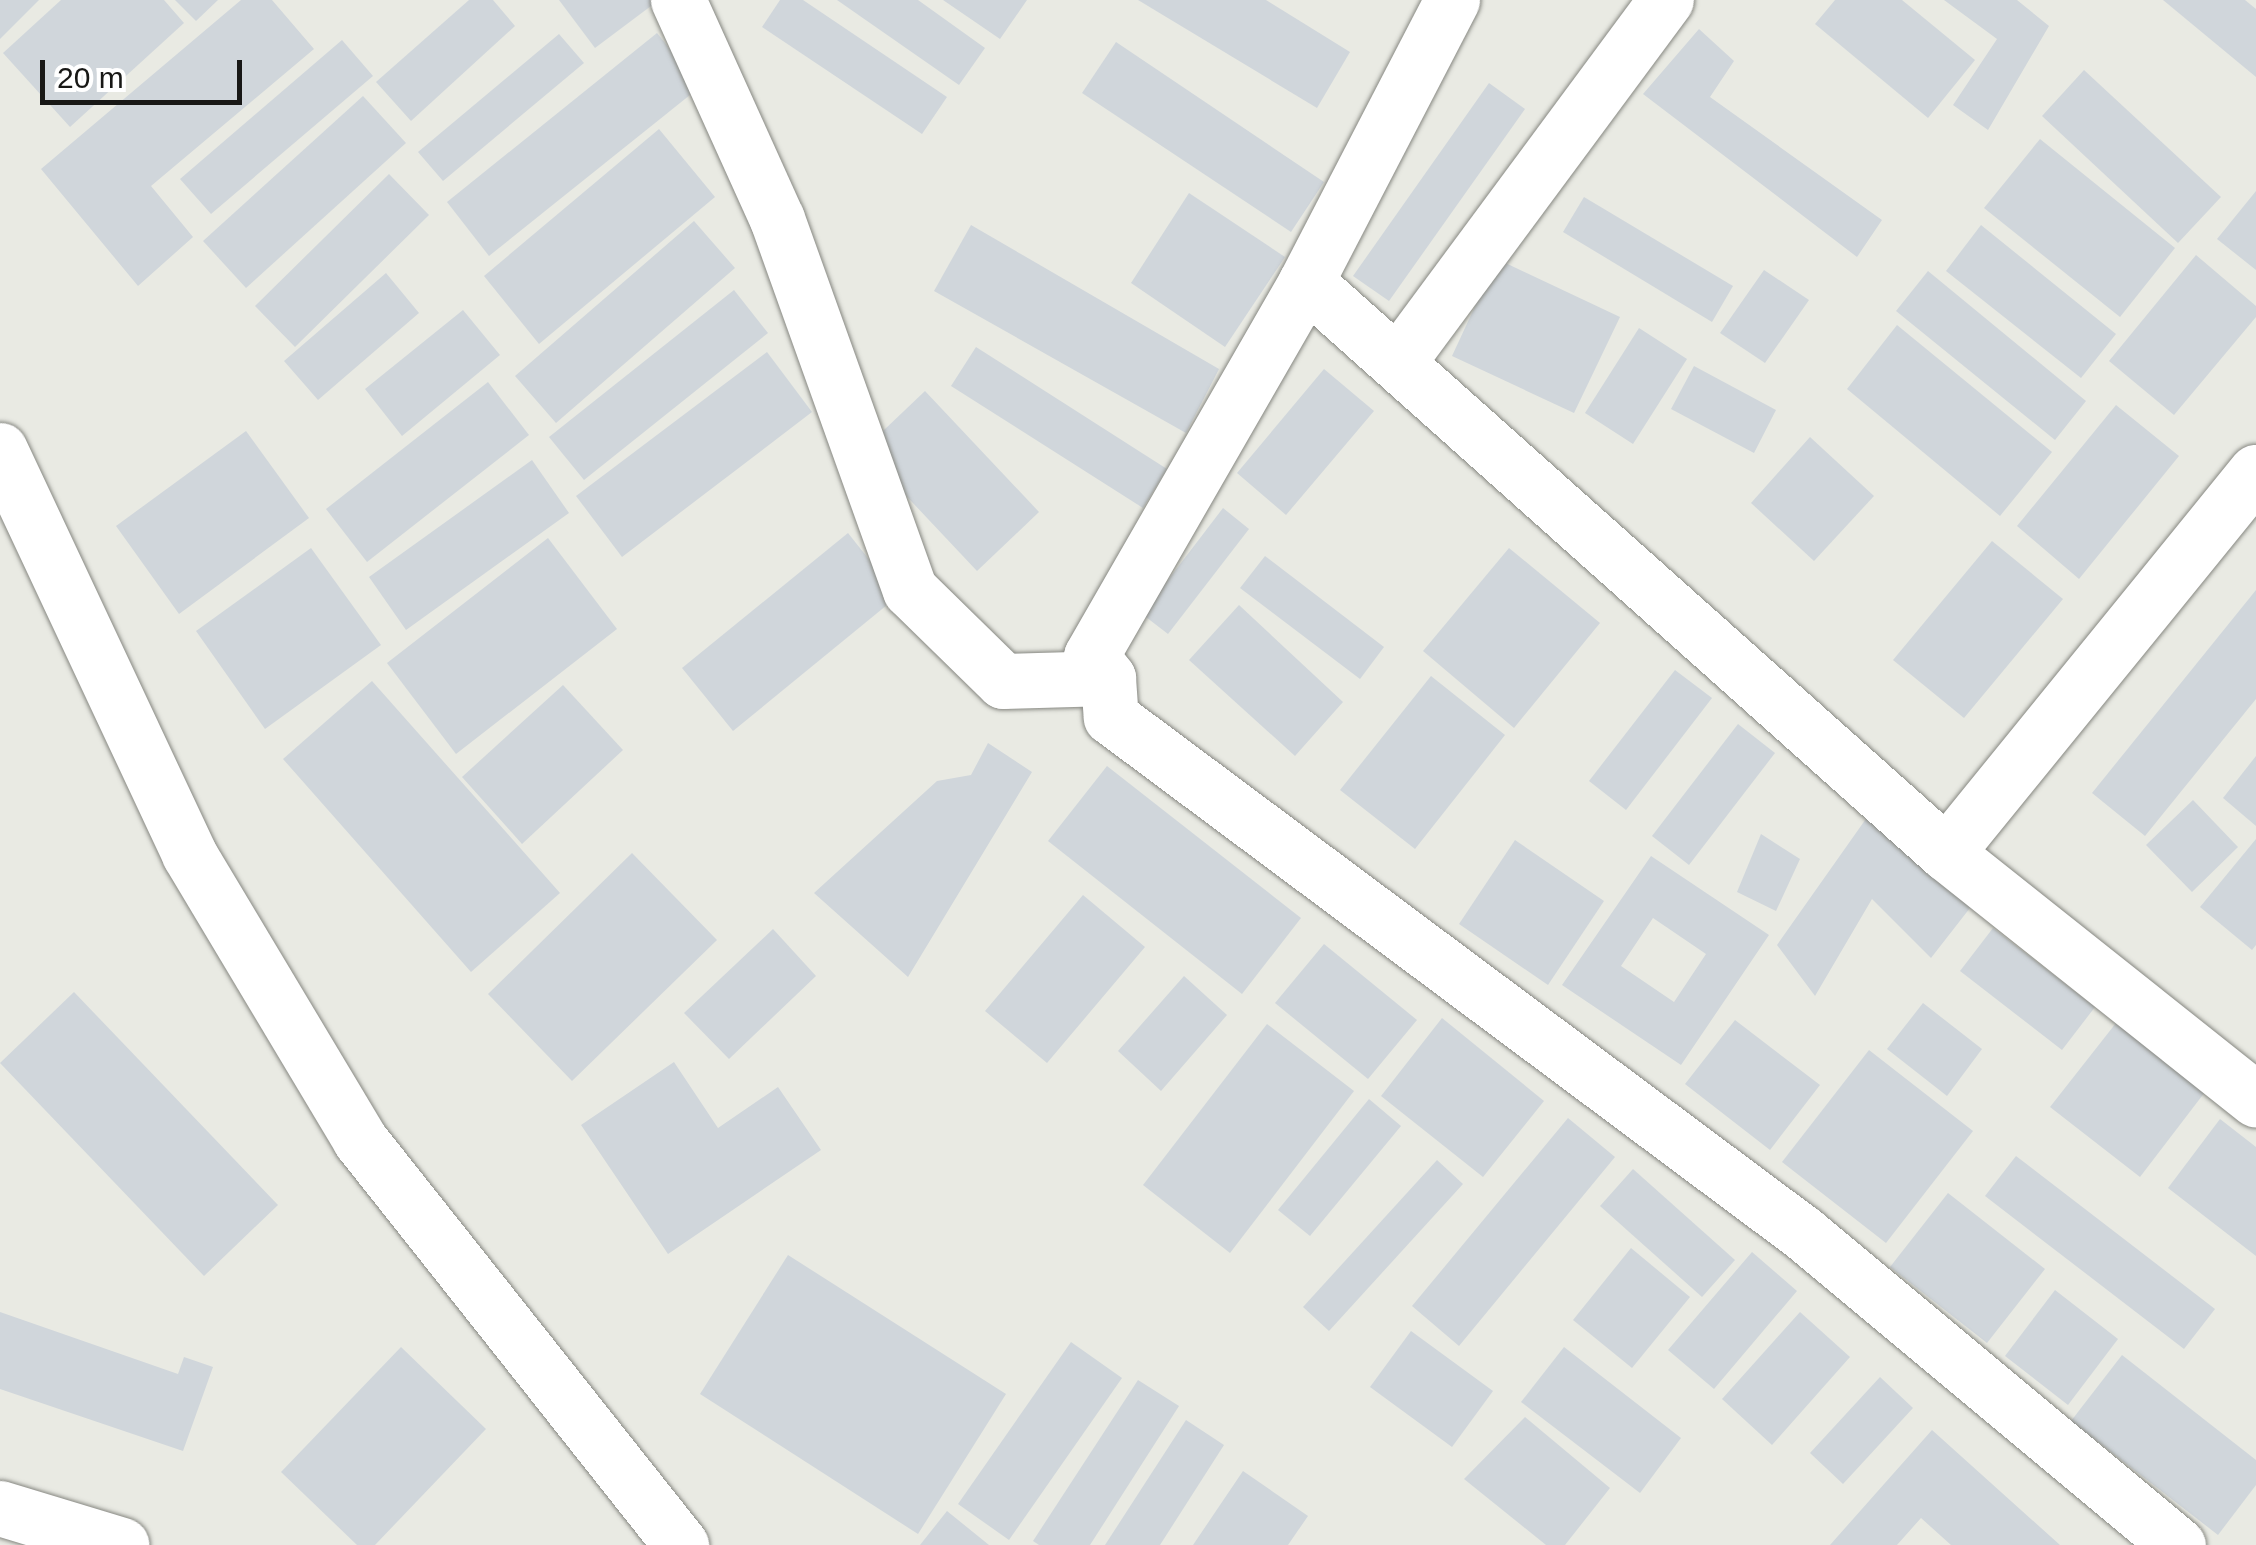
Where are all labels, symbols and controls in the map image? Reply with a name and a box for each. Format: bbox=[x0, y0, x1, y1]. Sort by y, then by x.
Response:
scale bar bbox=[45, 40, 248, 102]
text: 20 m bbox=[57, 61, 124, 94]

